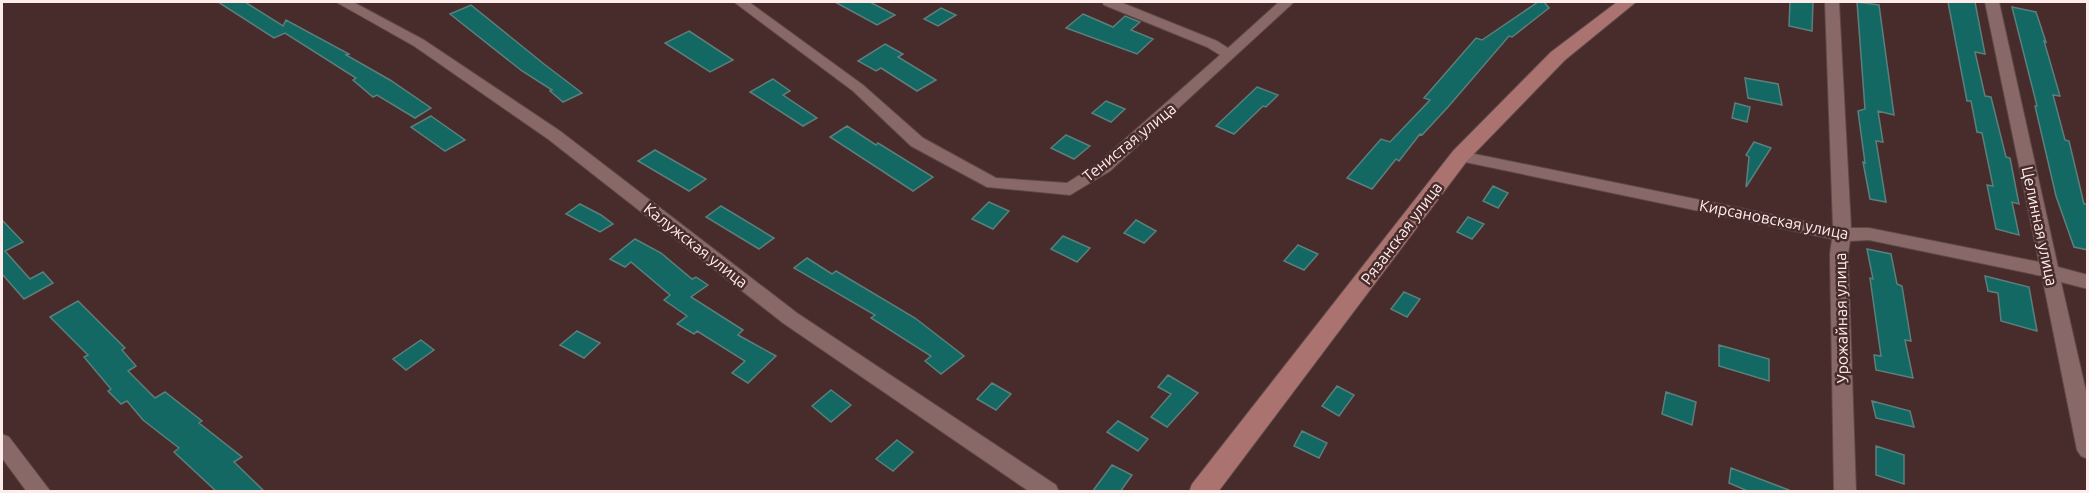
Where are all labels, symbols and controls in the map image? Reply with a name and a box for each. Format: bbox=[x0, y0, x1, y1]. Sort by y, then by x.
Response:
street label: Тенистая улица bbox=[1079, 99, 1179, 185]
street label: Целинная улица bbox=[2019, 165, 2061, 287]
street label: Рязанская улица bbox=[1357, 178, 1445, 288]
street label: Кирсановская улица bbox=[1698, 196, 1850, 242]
street label: Калужская улица bbox=[641, 199, 751, 291]
street label: Урожайная улица bbox=[1831, 253, 1851, 383]

